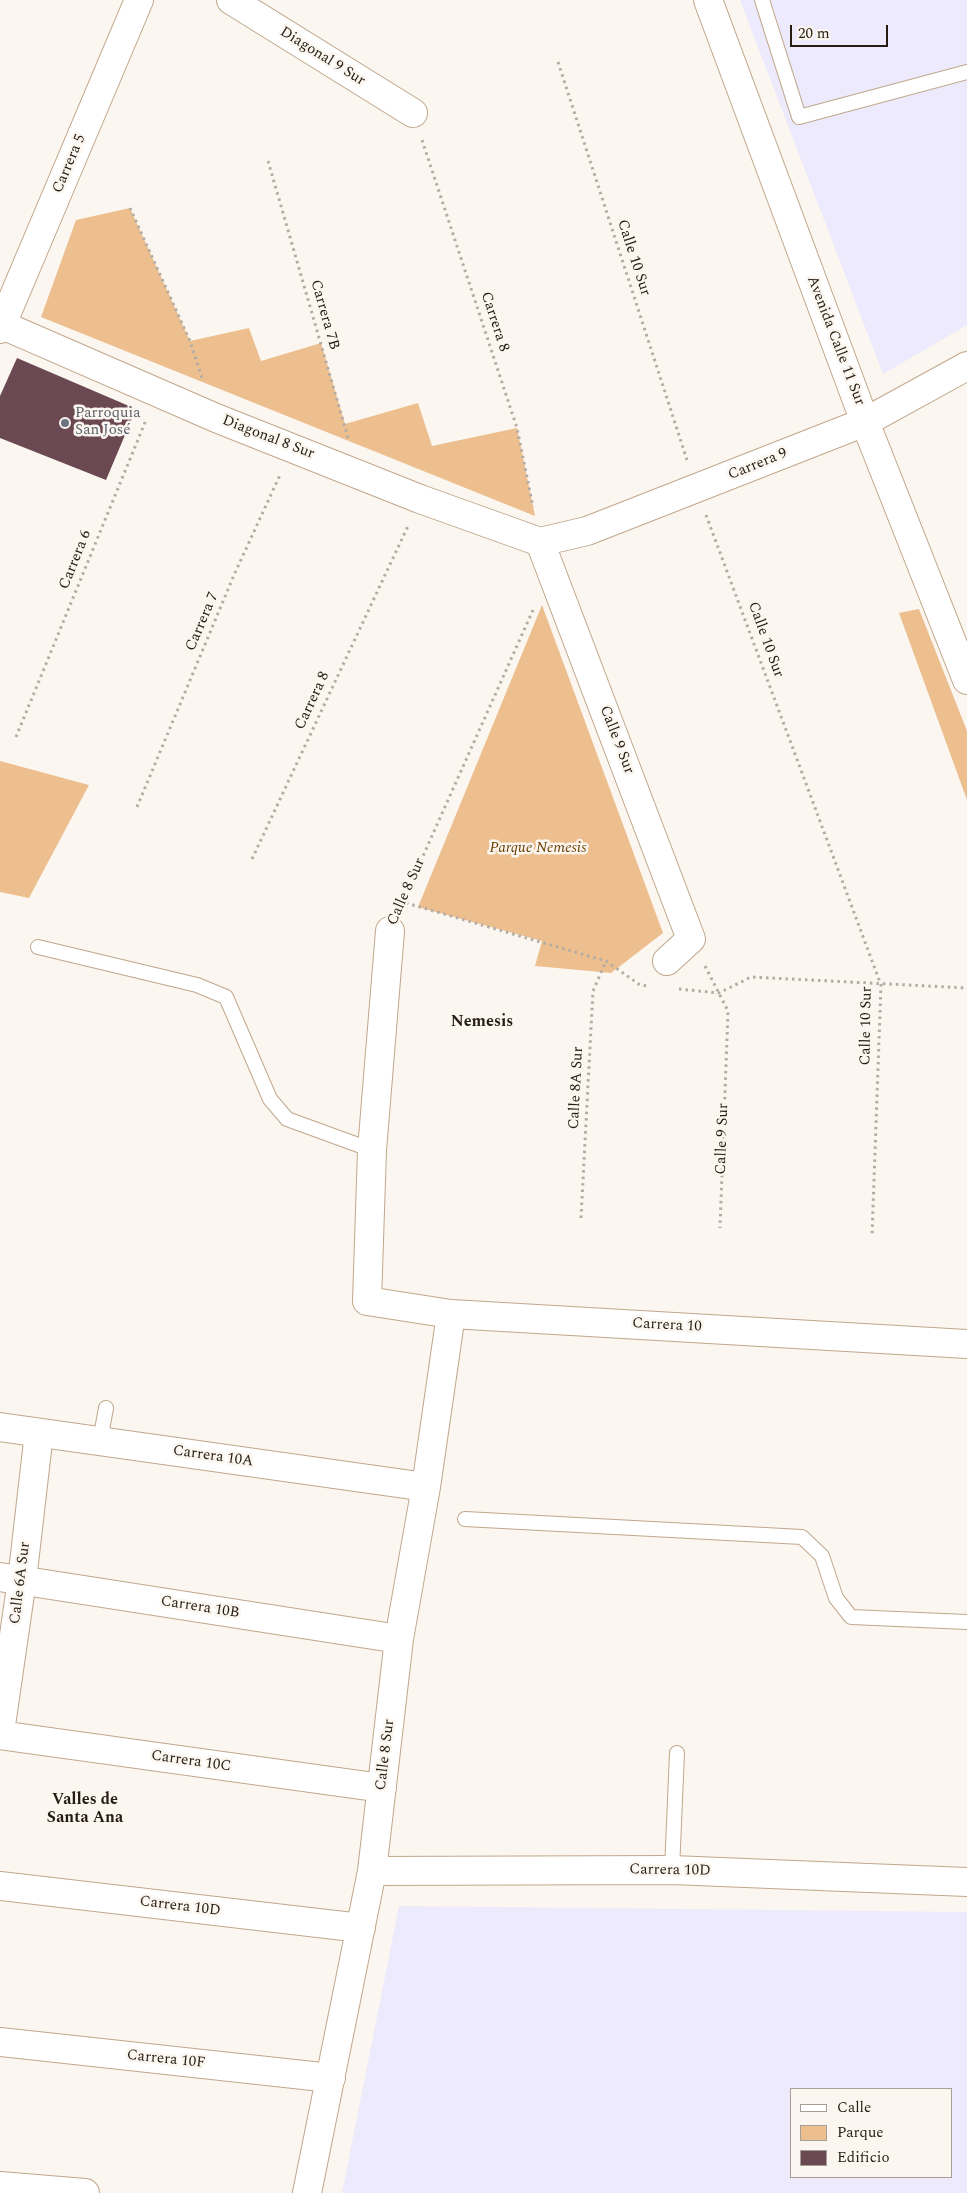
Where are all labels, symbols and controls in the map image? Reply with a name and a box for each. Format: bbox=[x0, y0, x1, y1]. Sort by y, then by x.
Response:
scale bar bbox=[792, 15, 890, 47]
text: 20 m bbox=[798, 22, 830, 45]
street label: Diagonal 9 Sur bbox=[276, 24, 368, 90]
street label: Carrera 5 bbox=[50, 132, 90, 196]
street label: Calle 10 Sur bbox=[612, 218, 654, 298]
street label: Avenida Calle 11 Sur bbox=[802, 274, 868, 408]
street label: Carrera 7B bbox=[305, 278, 343, 352]
street label: Carrera 8 bbox=[476, 290, 512, 354]
place label: Parroquia San José bbox=[75, 405, 141, 440]
street label: Diagonal 8 Sur bbox=[219, 412, 317, 464]
marker: Parroquia San José bbox=[59, 417, 71, 429]
street label: Carrera 9 bbox=[726, 445, 790, 485]
street label: Carrera 6 bbox=[56, 528, 96, 592]
street label: Carrera 7 bbox=[183, 590, 223, 654]
street label: Calle 10 Sur bbox=[743, 600, 787, 680]
street label: Carrera 8 bbox=[292, 669, 334, 733]
street label: Calle 9 Sur bbox=[595, 703, 637, 777]
park label: Parque Nemesis bbox=[490, 840, 586, 858]
street label: Calle 8 Sur bbox=[384, 856, 430, 928]
street label: Calle 10 Sur bbox=[857, 986, 877, 1066]
district label: Nemesis bbox=[451, 1013, 513, 1033]
street label: Calle 8A Sur bbox=[566, 1046, 588, 1130]
street label: Calle 9 Sur bbox=[713, 1103, 733, 1175]
street label: Carrera 10 bbox=[632, 1315, 702, 1337]
street label: Carrera 10A bbox=[172, 1442, 254, 1472]
street label: Calle 6A Sur bbox=[7, 1541, 35, 1625]
street label: Carrera 10B bbox=[159, 1593, 241, 1623]
street label: Calle 8 Sur bbox=[373, 1718, 399, 1792]
street label: Carrera 10C bbox=[150, 1747, 232, 1777]
district label: Valles de Santa Ana bbox=[47, 1791, 123, 1829]
street label: Carrera 10D bbox=[629, 1861, 711, 1881]
street label: Carrera 10D bbox=[139, 1893, 221, 1921]
street label: Carrera 10F bbox=[126, 2047, 206, 2073]
legend bbox=[790, 2088, 952, 2178]
text: Calle bbox=[837, 2096, 871, 2119]
text: Parque bbox=[837, 2121, 884, 2144]
text: Edificio bbox=[837, 2146, 890, 2169]

